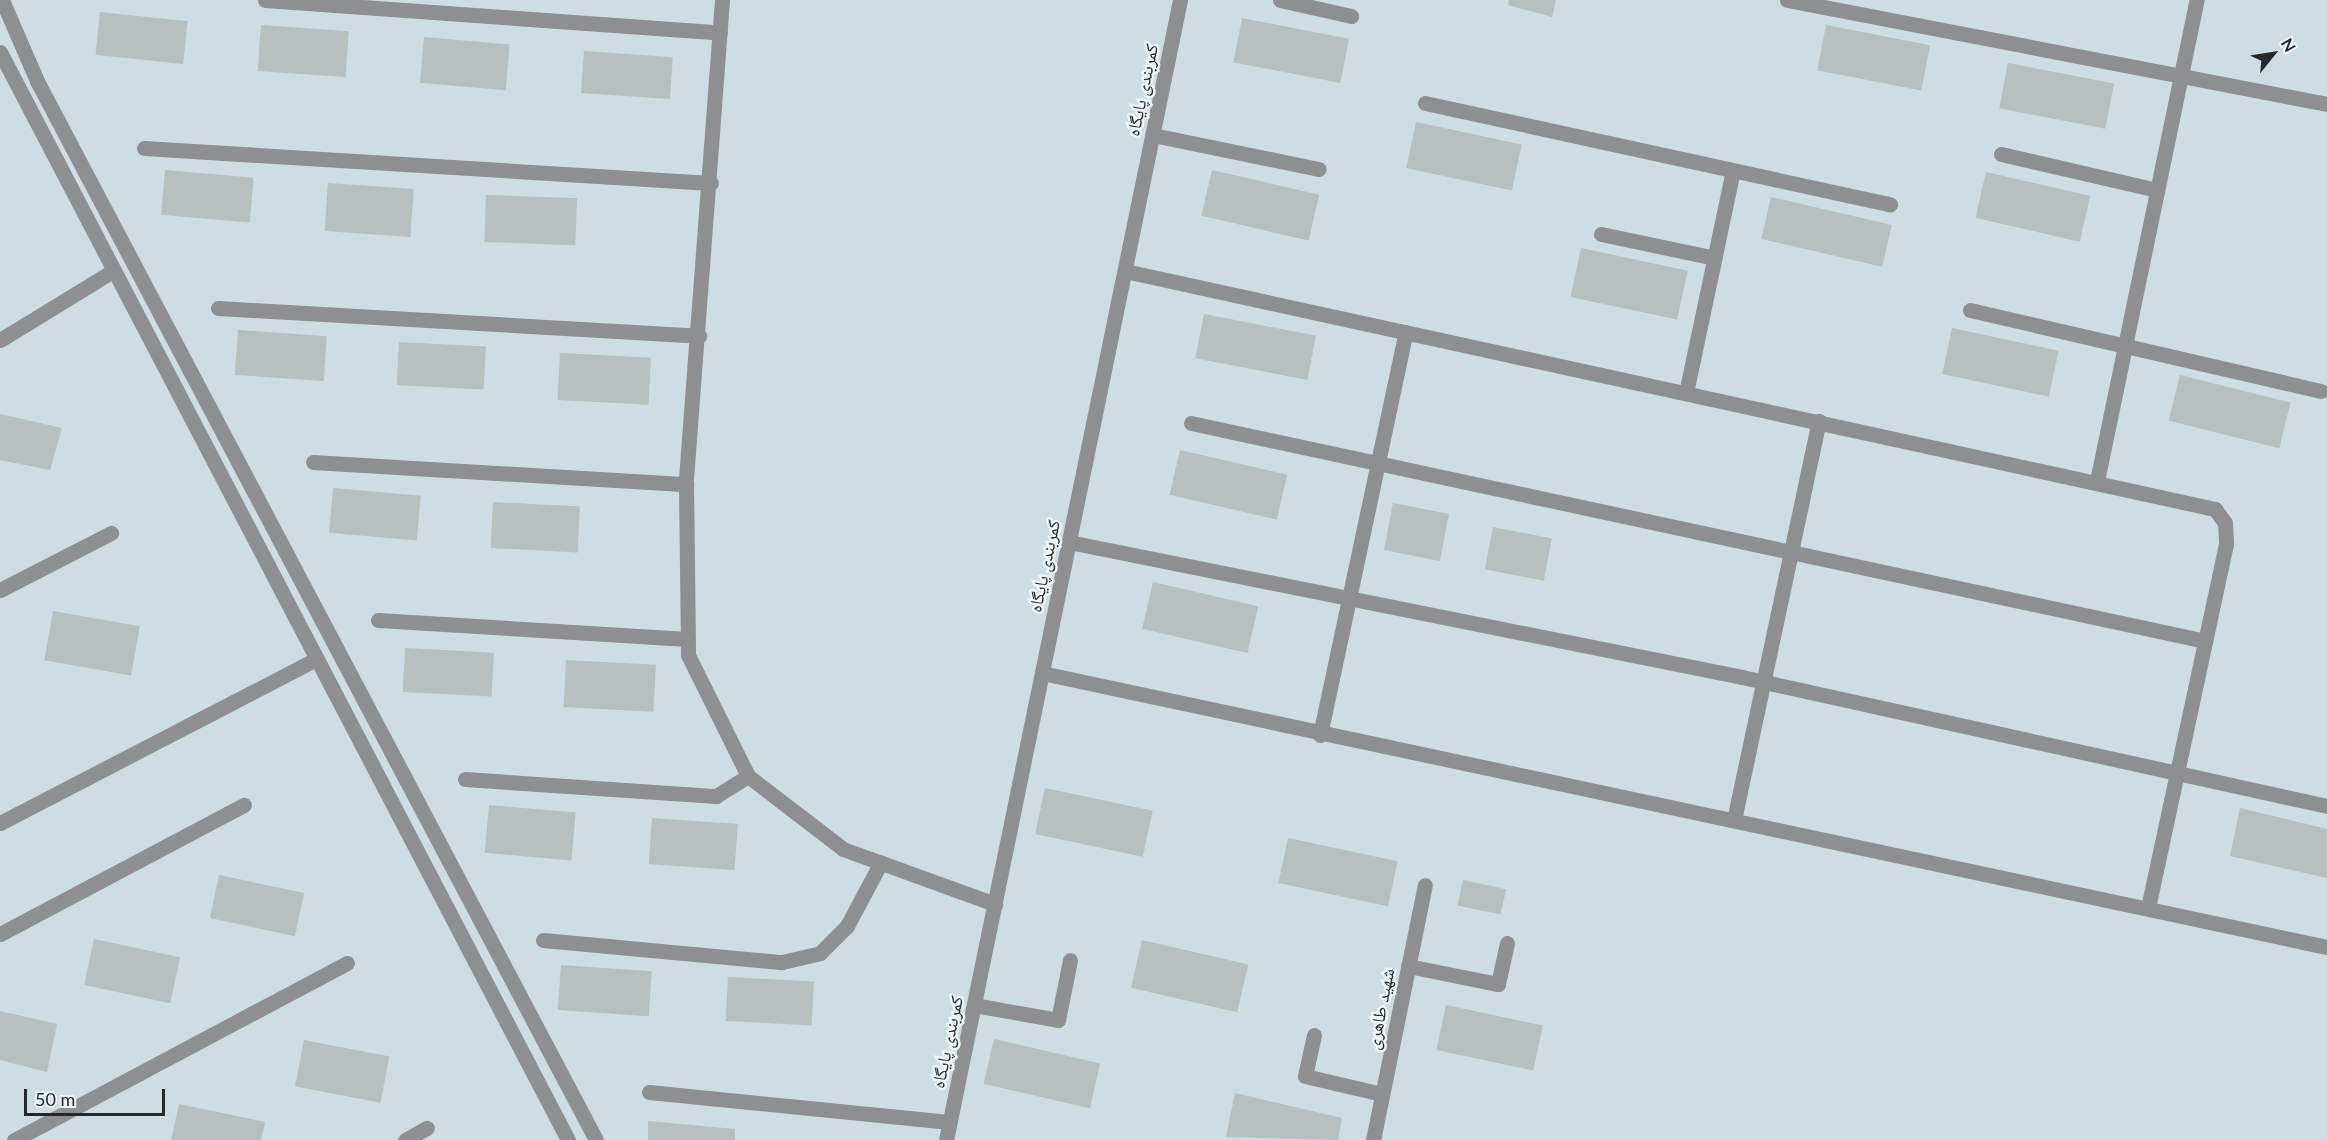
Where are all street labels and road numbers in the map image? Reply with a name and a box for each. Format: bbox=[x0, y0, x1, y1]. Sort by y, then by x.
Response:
street label: کمربندی پایگاه bbox=[1122, 42, 1162, 138]
street label: کمربندی پایگاه bbox=[1024, 518, 1064, 614]
street label: شهید طاهری bbox=[1362, 967, 1398, 1051]
street label: کمربندی پایگاه bbox=[927, 994, 967, 1090]

